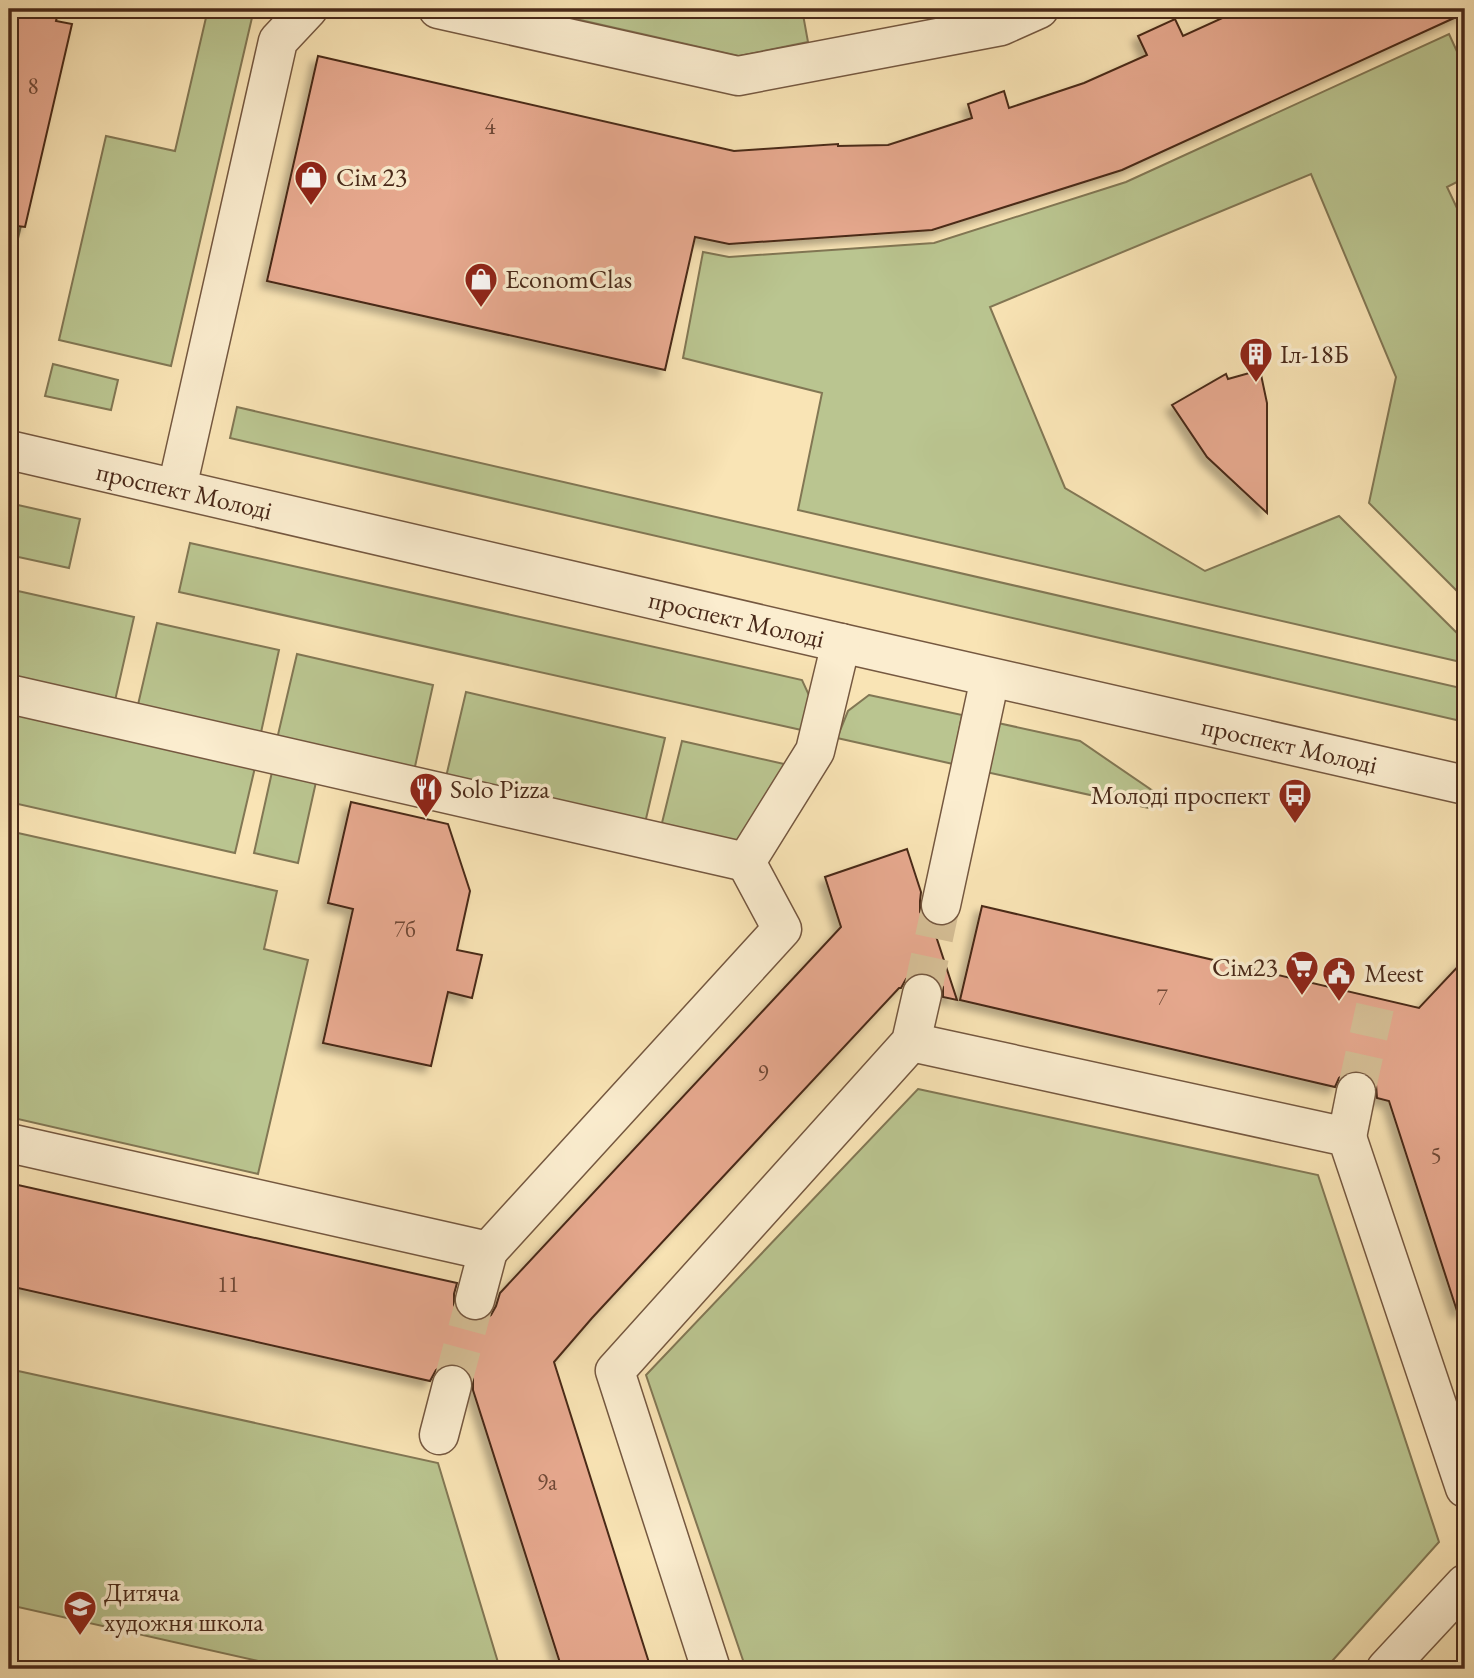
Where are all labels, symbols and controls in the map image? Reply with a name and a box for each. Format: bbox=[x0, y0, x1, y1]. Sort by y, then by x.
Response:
house number: 8 bbox=[27, 71, 39, 101]
house number: 4 bbox=[484, 111, 496, 141]
shop icon: Сім 23 bbox=[292, 158, 330, 207]
place label: Сім 23 bbox=[336, 160, 407, 194]
shop icon: EconomClas bbox=[462, 260, 500, 309]
place label: EconomClas bbox=[505, 262, 632, 296]
building icon: Іл-18Б bbox=[1237, 335, 1275, 384]
place label: Іл-18Б bbox=[1280, 337, 1349, 371]
street label: проспект Молоді bbox=[93, 454, 276, 527]
street label: проспект Молоді bbox=[646, 582, 828, 656]
street label: проспект Молоді bbox=[1198, 709, 1381, 782]
restaurant icon: Solo Pizza bbox=[407, 770, 445, 819]
place label: Solo Pizza bbox=[450, 772, 550, 806]
bus stop icon: Молоді проспект bbox=[1276, 776, 1314, 825]
place label: Молоді проспект bbox=[1091, 778, 1270, 812]
house number: 7б bbox=[394, 914, 416, 944]
supermarket icon: Сім23 bbox=[1283, 948, 1321, 997]
place label: Сім23 bbox=[1212, 950, 1278, 984]
public building icon: Meest bbox=[1320, 954, 1358, 1003]
place label: Meest bbox=[1364, 956, 1424, 990]
house number: 7 bbox=[1156, 982, 1168, 1012]
house number: 9 bbox=[757, 1058, 769, 1088]
house number: 5 bbox=[1430, 1140, 1442, 1170]
house number: 11 bbox=[217, 1269, 239, 1299]
house number: 9а bbox=[537, 1467, 558, 1497]
place label: Дитяча художня школа bbox=[104, 1575, 264, 1639]
school or university icon: Дитяча художня школа bbox=[61, 1588, 99, 1637]

